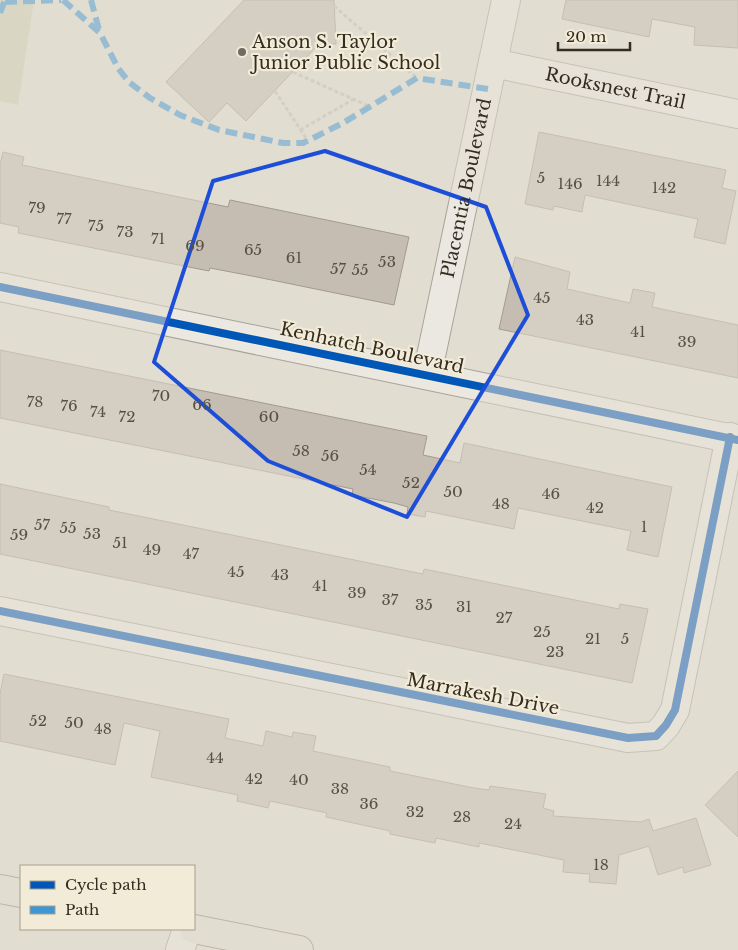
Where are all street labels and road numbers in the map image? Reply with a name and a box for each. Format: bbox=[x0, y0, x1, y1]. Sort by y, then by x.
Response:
street label: Rooksnest Trail bbox=[543, 63, 688, 114]
street label: Placentia Boulevard bbox=[437, 96, 496, 280]
street label: Kenhatch Boulevard bbox=[278, 318, 466, 378]
street label: Marrakesh Drive bbox=[405, 668, 561, 720]

